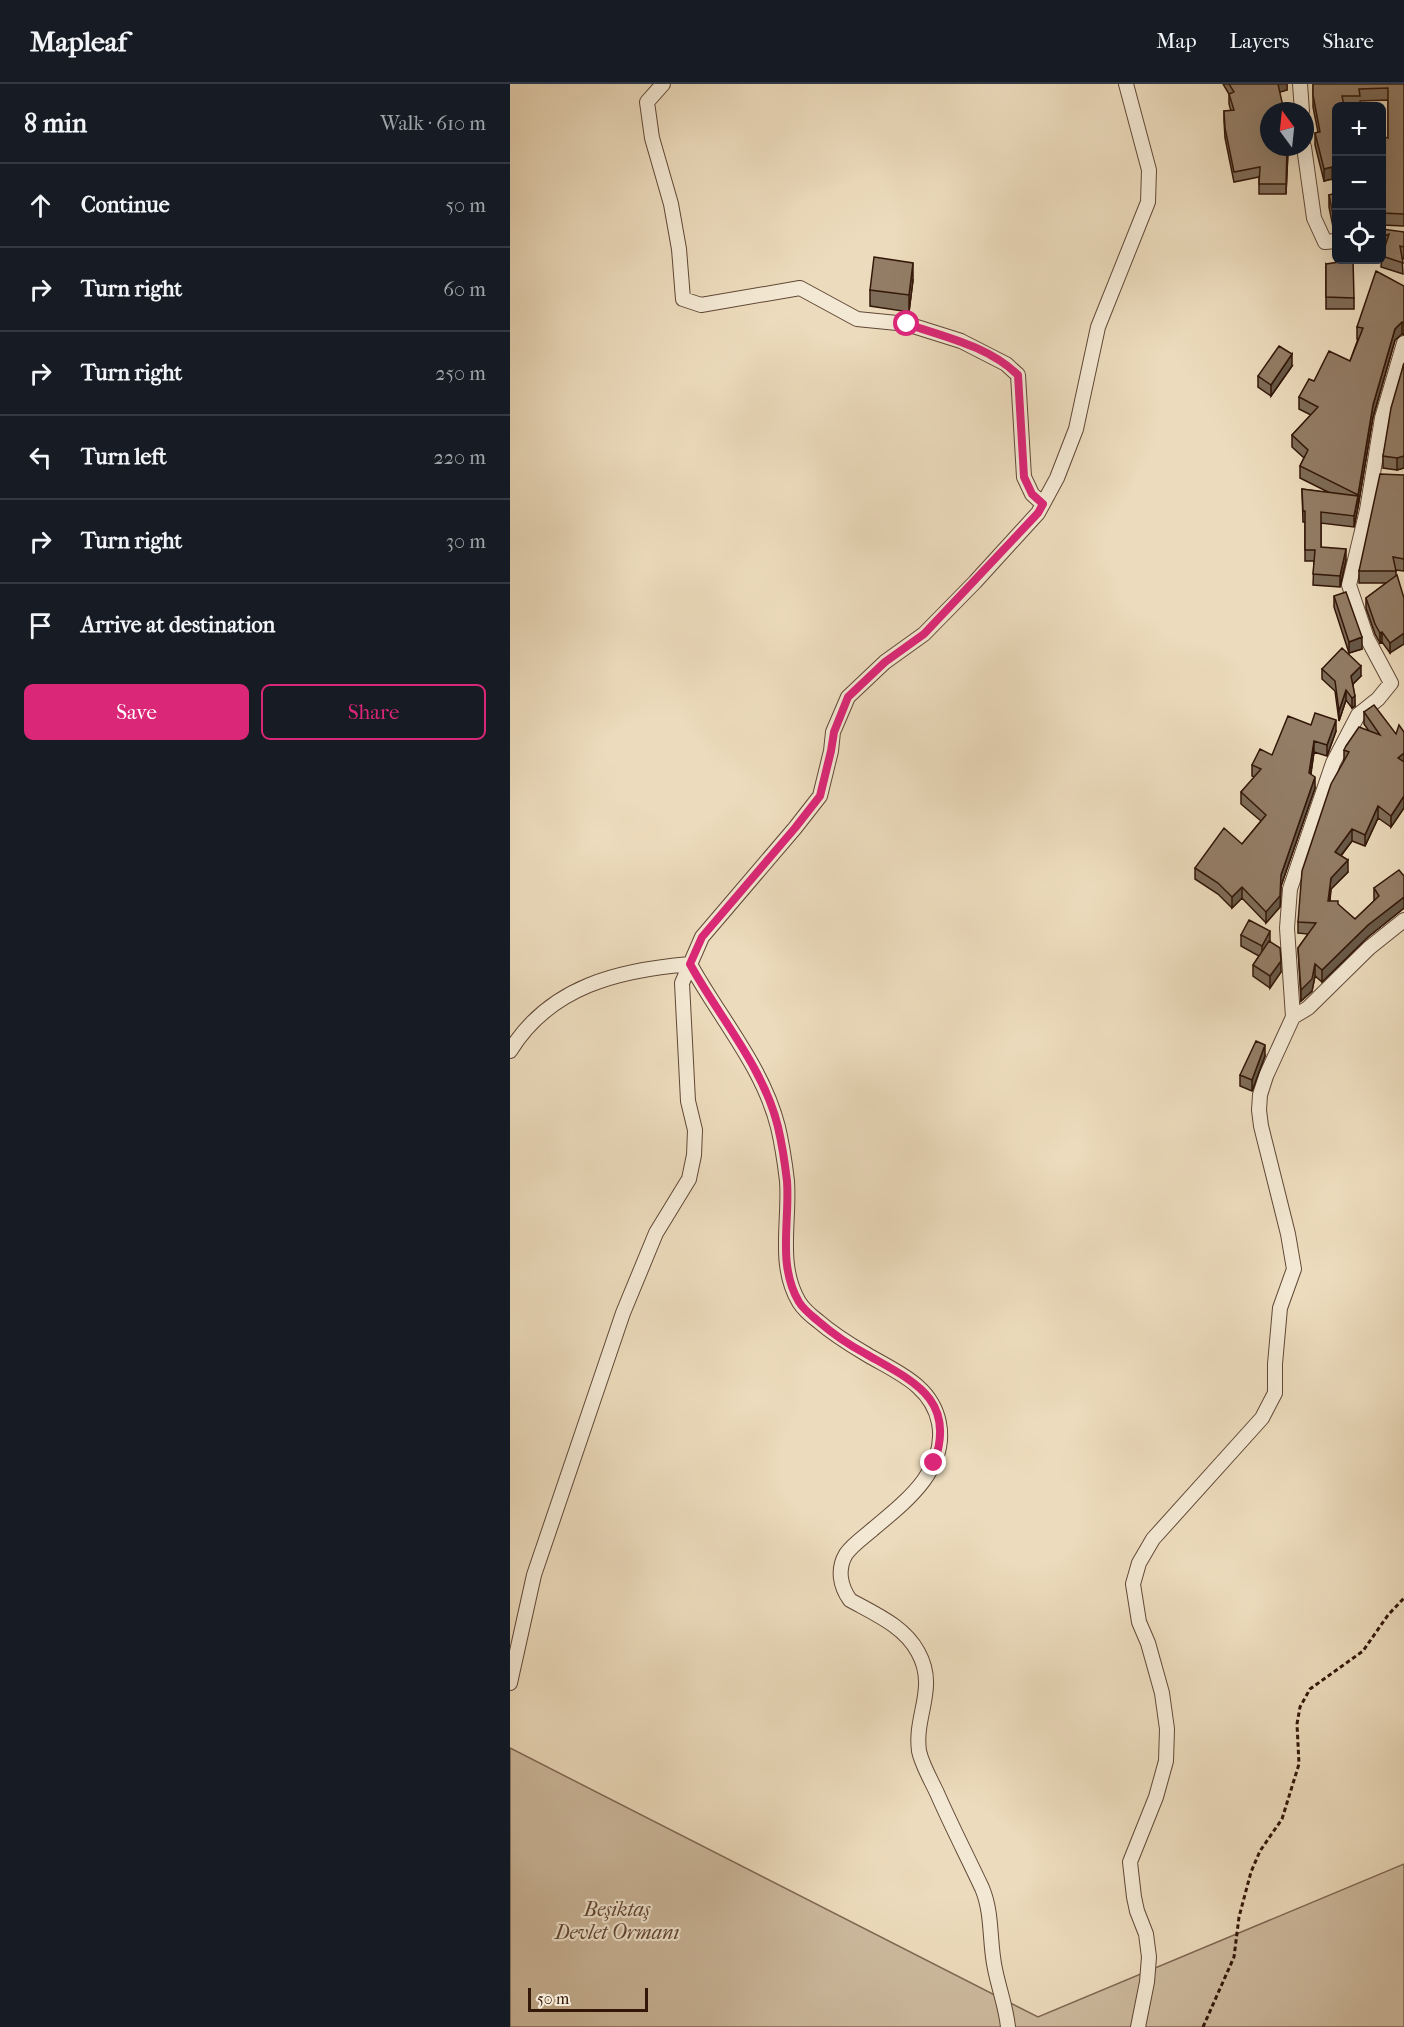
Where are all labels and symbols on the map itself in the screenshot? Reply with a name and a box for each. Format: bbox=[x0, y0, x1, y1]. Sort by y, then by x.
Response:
north arrow bbox=[1260, 102, 1314, 156]
route start bbox=[893, 310, 919, 336]
route end bbox=[920, 1449, 946, 1475]
park label: Beşiktaş Devlet Ormanı bbox=[553, 1898, 679, 1944]
scale bar bbox=[528, 1985, 648, 2012]

